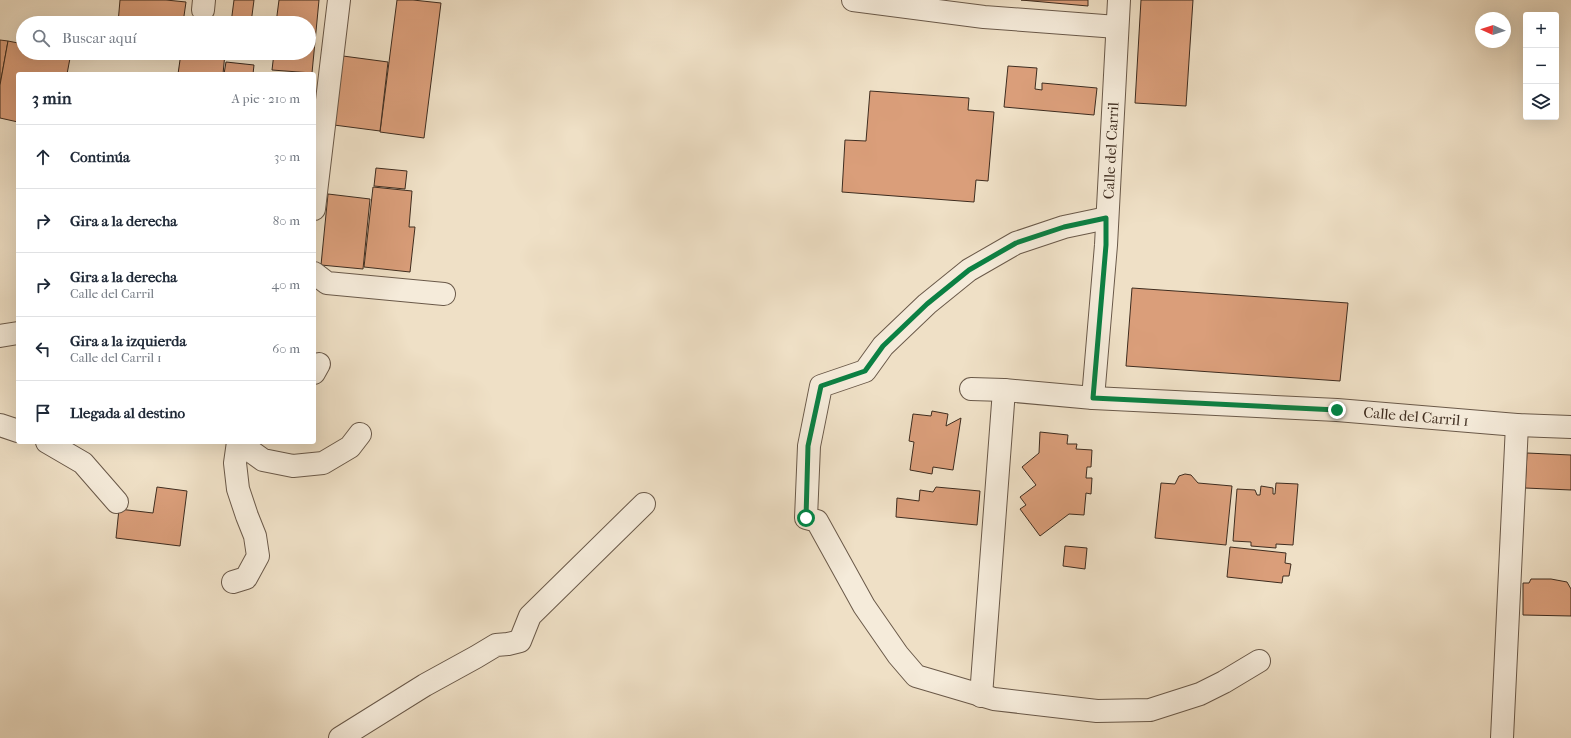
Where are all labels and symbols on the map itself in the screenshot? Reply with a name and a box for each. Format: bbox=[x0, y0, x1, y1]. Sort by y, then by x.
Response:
north arrow bbox=[1475, 12, 1511, 48]
street label: Calle del Carril bbox=[1099, 102, 1123, 200]
route end bbox=[1328, 401, 1346, 419]
street label: Calle del Carril 1 bbox=[1363, 403, 1470, 430]
route start bbox=[797, 509, 815, 527]

